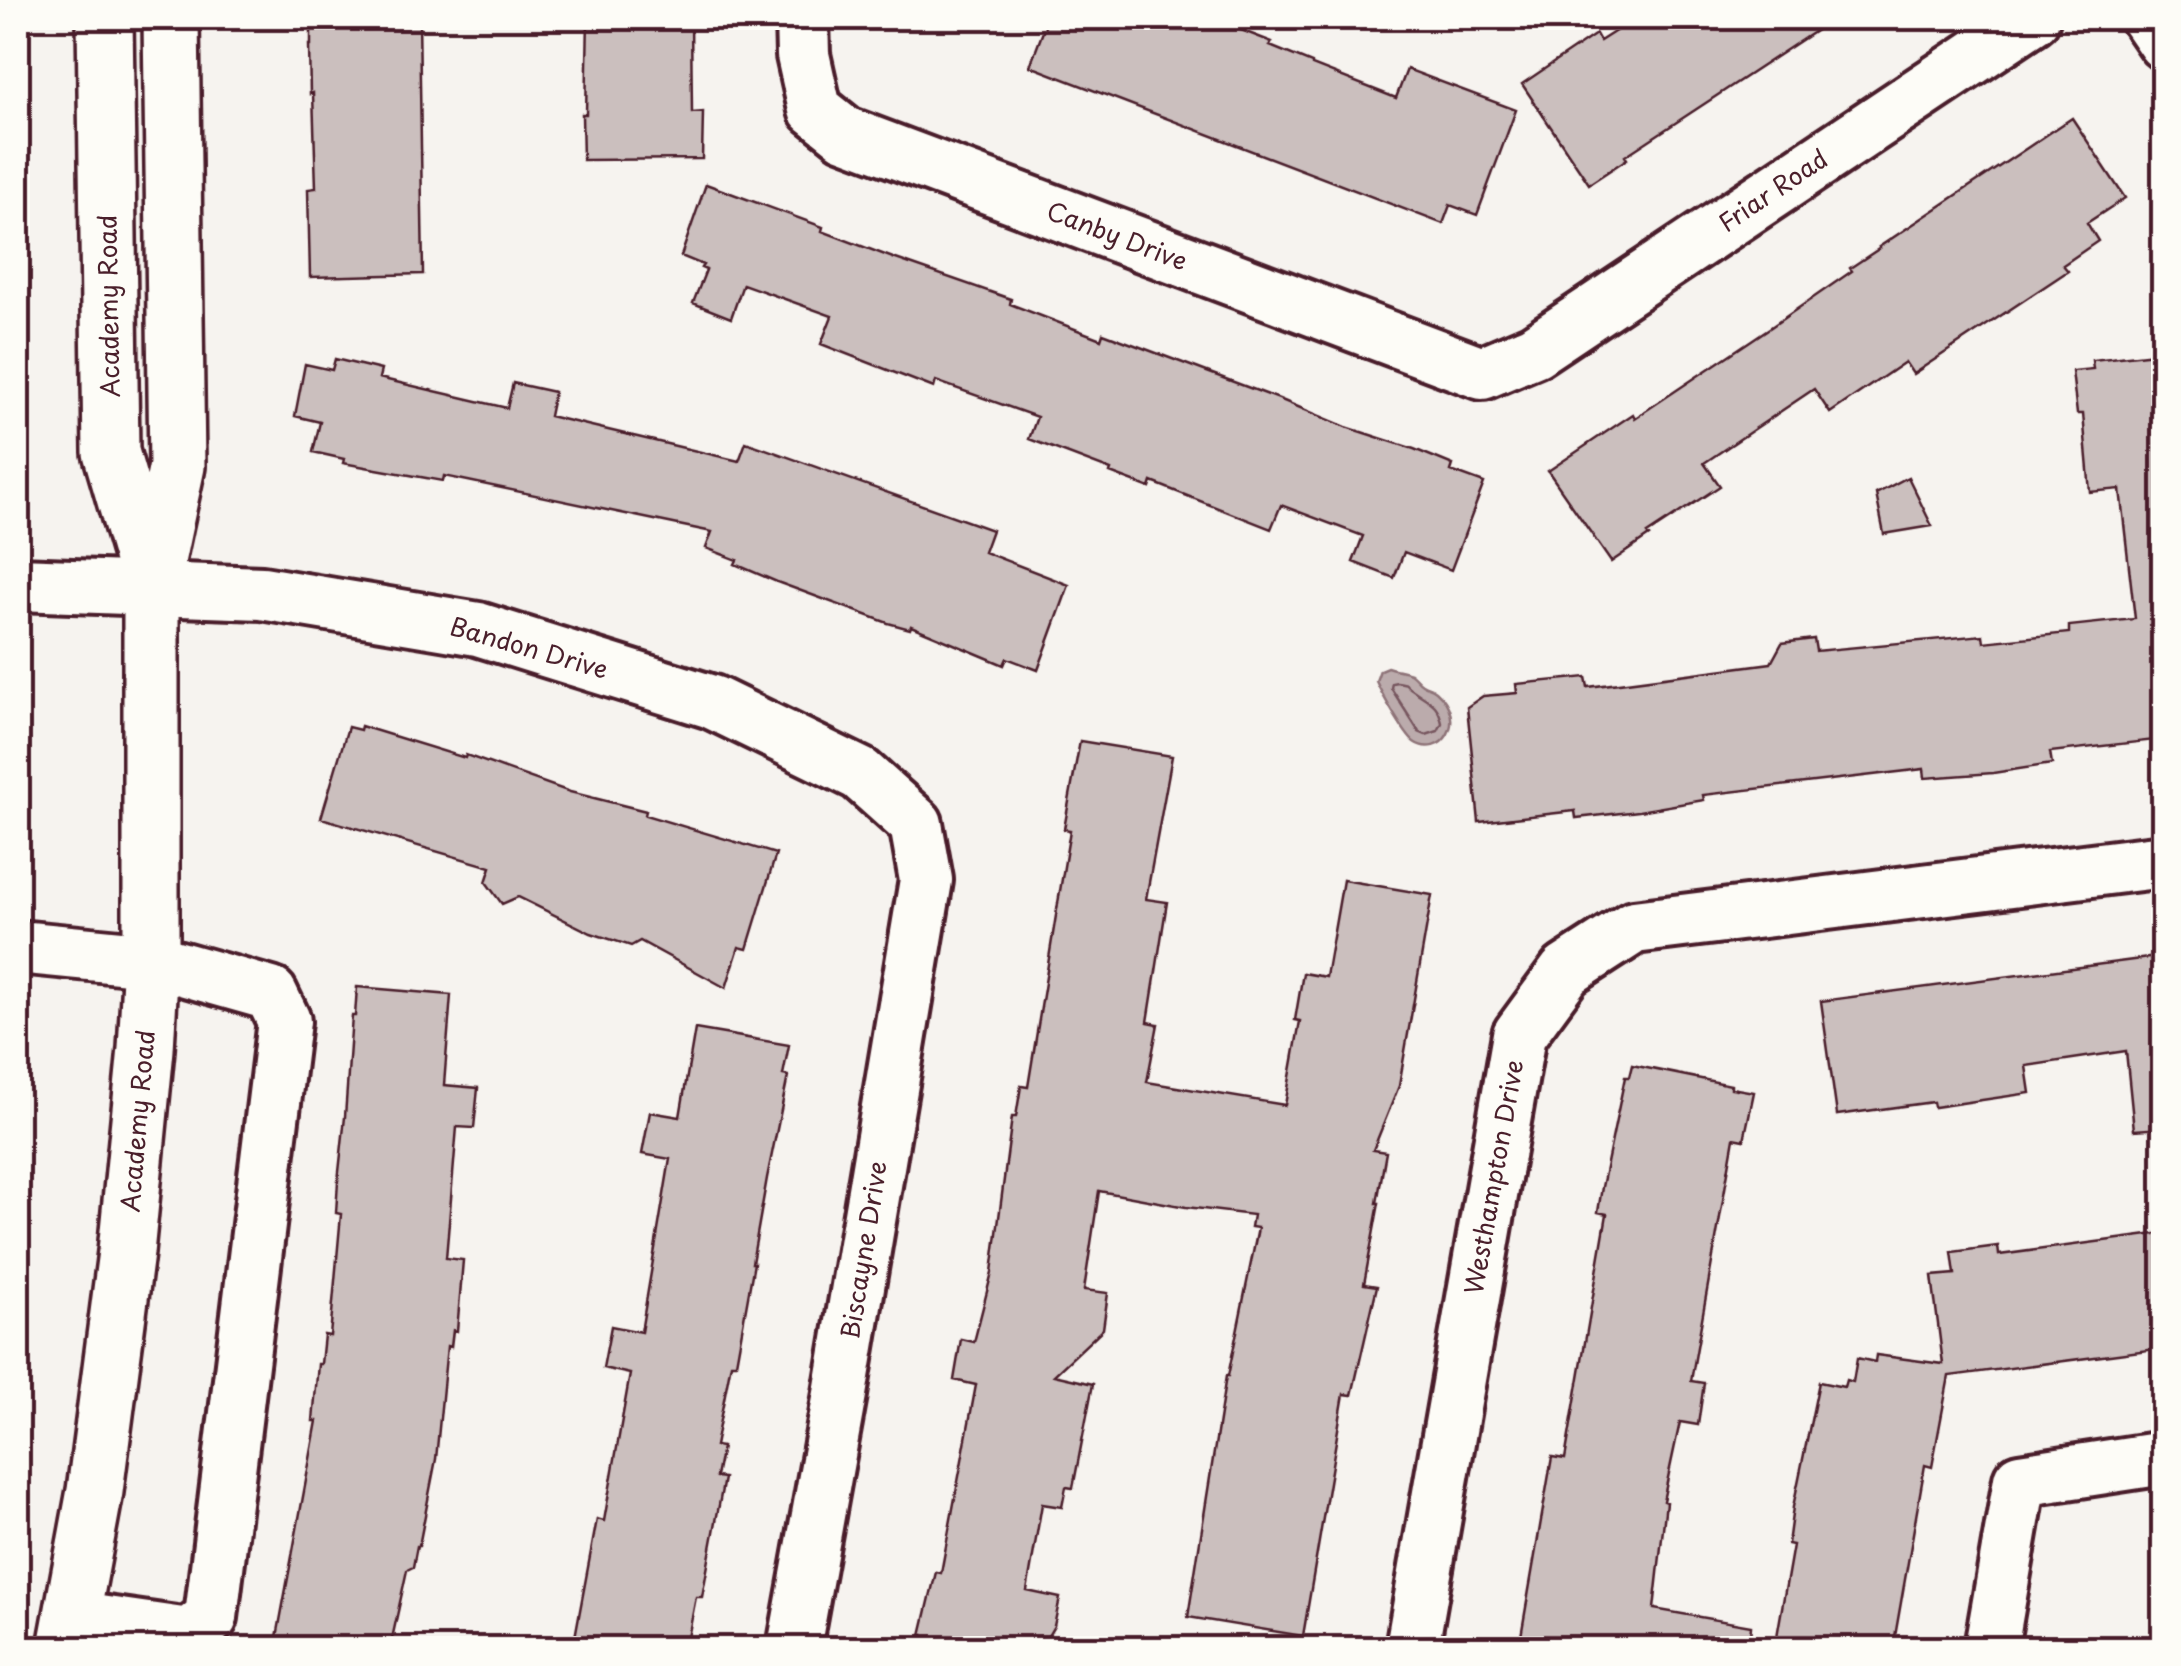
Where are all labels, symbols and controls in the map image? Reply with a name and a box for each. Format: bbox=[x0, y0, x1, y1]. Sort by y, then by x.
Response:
street label: Friar Road bbox=[1710, 140, 1835, 241]
street label: Canby Drive bbox=[1041, 191, 1193, 279]
street label: Academy Road bbox=[87, 214, 129, 398]
street label: Bandon Drive bbox=[446, 606, 613, 688]
street label: Academy Road bbox=[110, 1028, 164, 1214]
street label: Westhampton Drive bbox=[1454, 1057, 1532, 1297]
street label: Biscayne Drive bbox=[830, 1158, 896, 1342]

